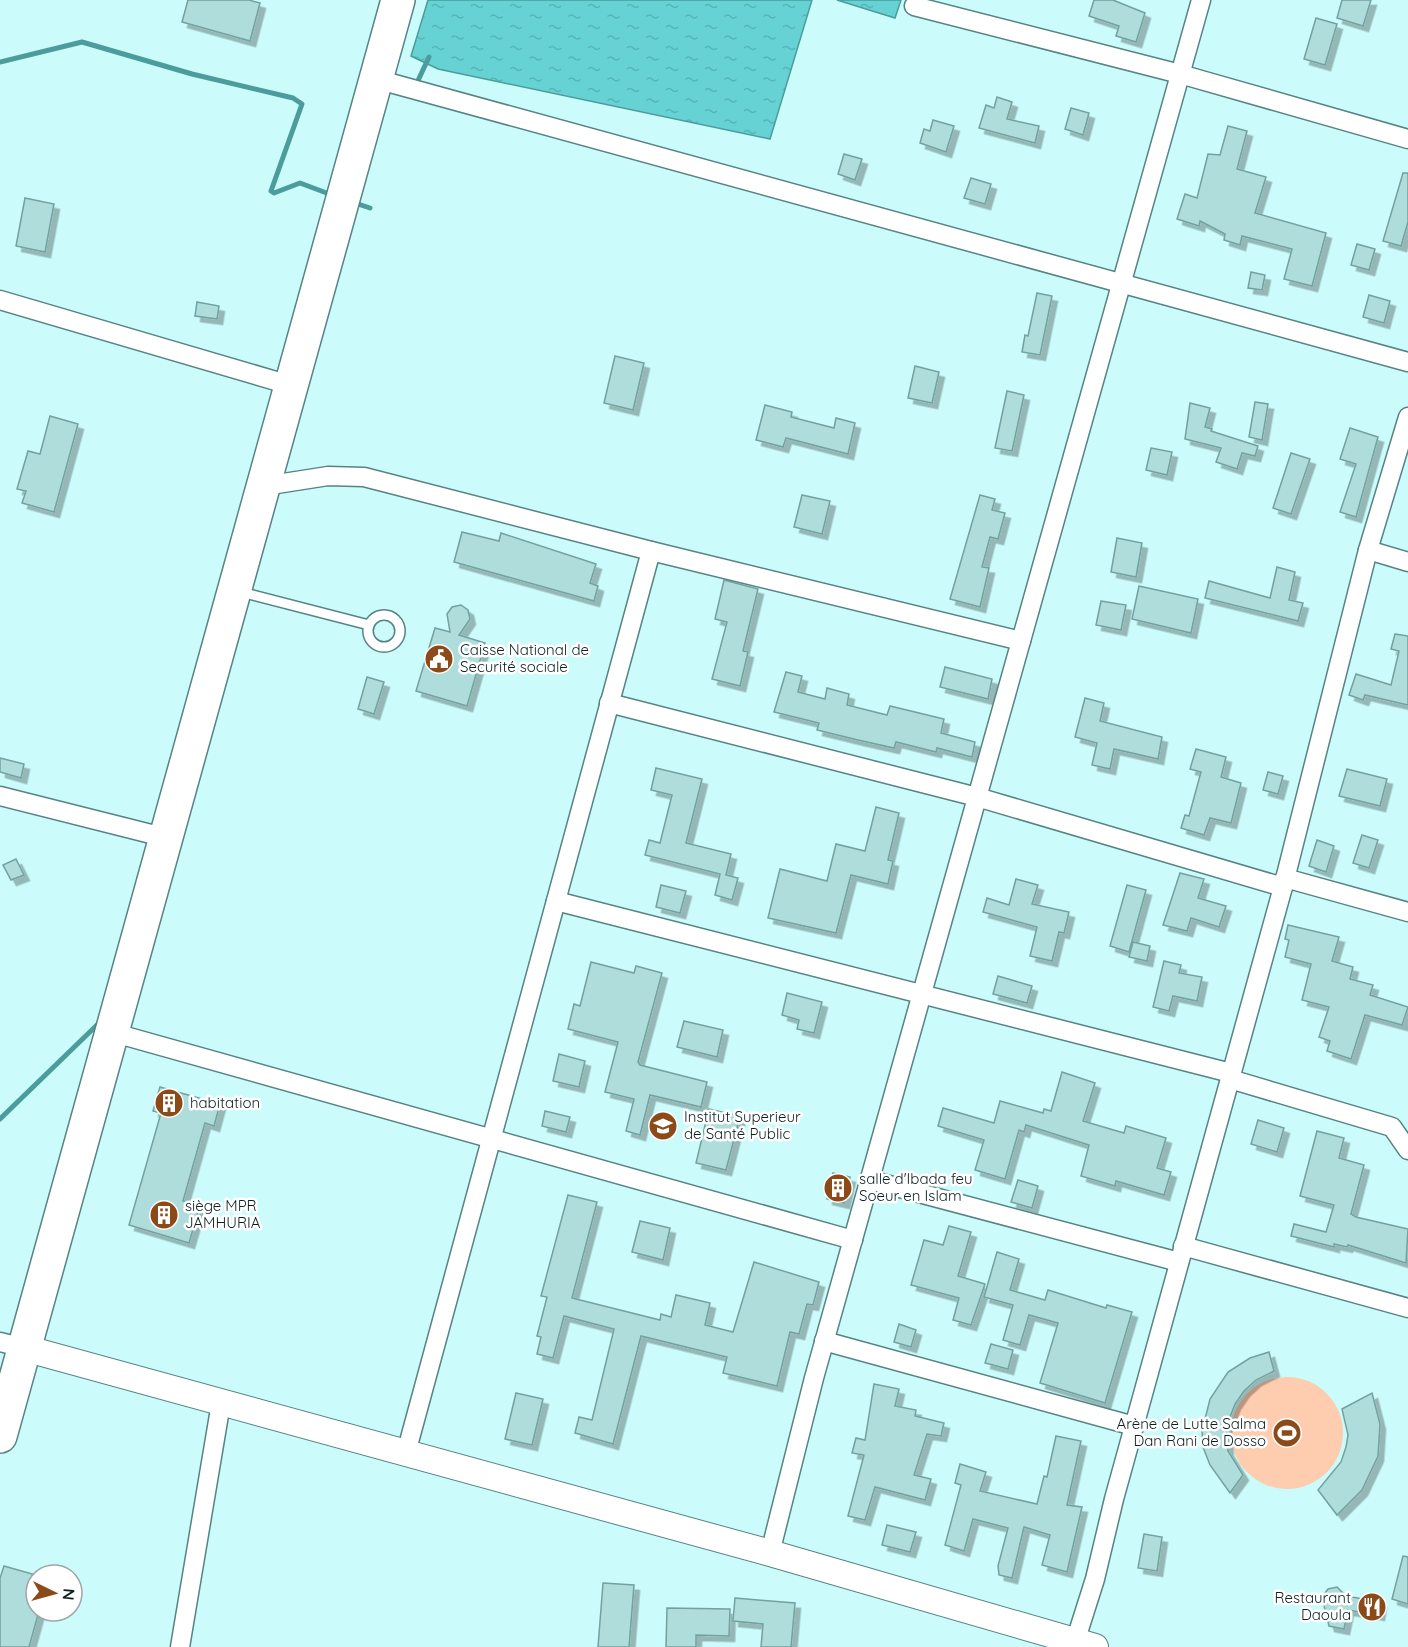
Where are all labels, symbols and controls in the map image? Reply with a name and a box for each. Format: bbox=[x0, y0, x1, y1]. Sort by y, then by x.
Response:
place label: Caisse National de Securité sociale bbox=[460, 640, 589, 676]
public building icon: Caisse National de Securité sociale bbox=[423, 643, 455, 675]
building icon: habitation bbox=[153, 1087, 185, 1119]
place label: habitation bbox=[190, 1093, 260, 1112]
place label: Institut Superieur de Santé Public bbox=[684, 1107, 801, 1143]
school or university icon: Institut Superieur de Santé Public bbox=[647, 1110, 679, 1142]
place label: salle d'Ibada feu Soeur en Islam bbox=[859, 1169, 973, 1205]
building icon: salle d'Ibada feu Soeur en Islam bbox=[822, 1172, 854, 1204]
place label: siège MPR JAMHURIA bbox=[185, 1196, 261, 1232]
building icon: siège MPR JAMHURIA bbox=[148, 1199, 180, 1231]
place label: Arène de Lutte Salma Dan Rani de Dosso bbox=[1117, 1414, 1266, 1450]
sports icon: Arène de Lutte Salma Dan Rani de Dosso bbox=[1271, 1417, 1303, 1449]
north arrow bbox=[24, 1563, 84, 1623]
text: N bbox=[58, 1588, 79, 1601]
place label: Restaurant Daoula bbox=[1275, 1588, 1351, 1624]
restaurant icon: Restaurant Daoula bbox=[1356, 1591, 1388, 1623]

